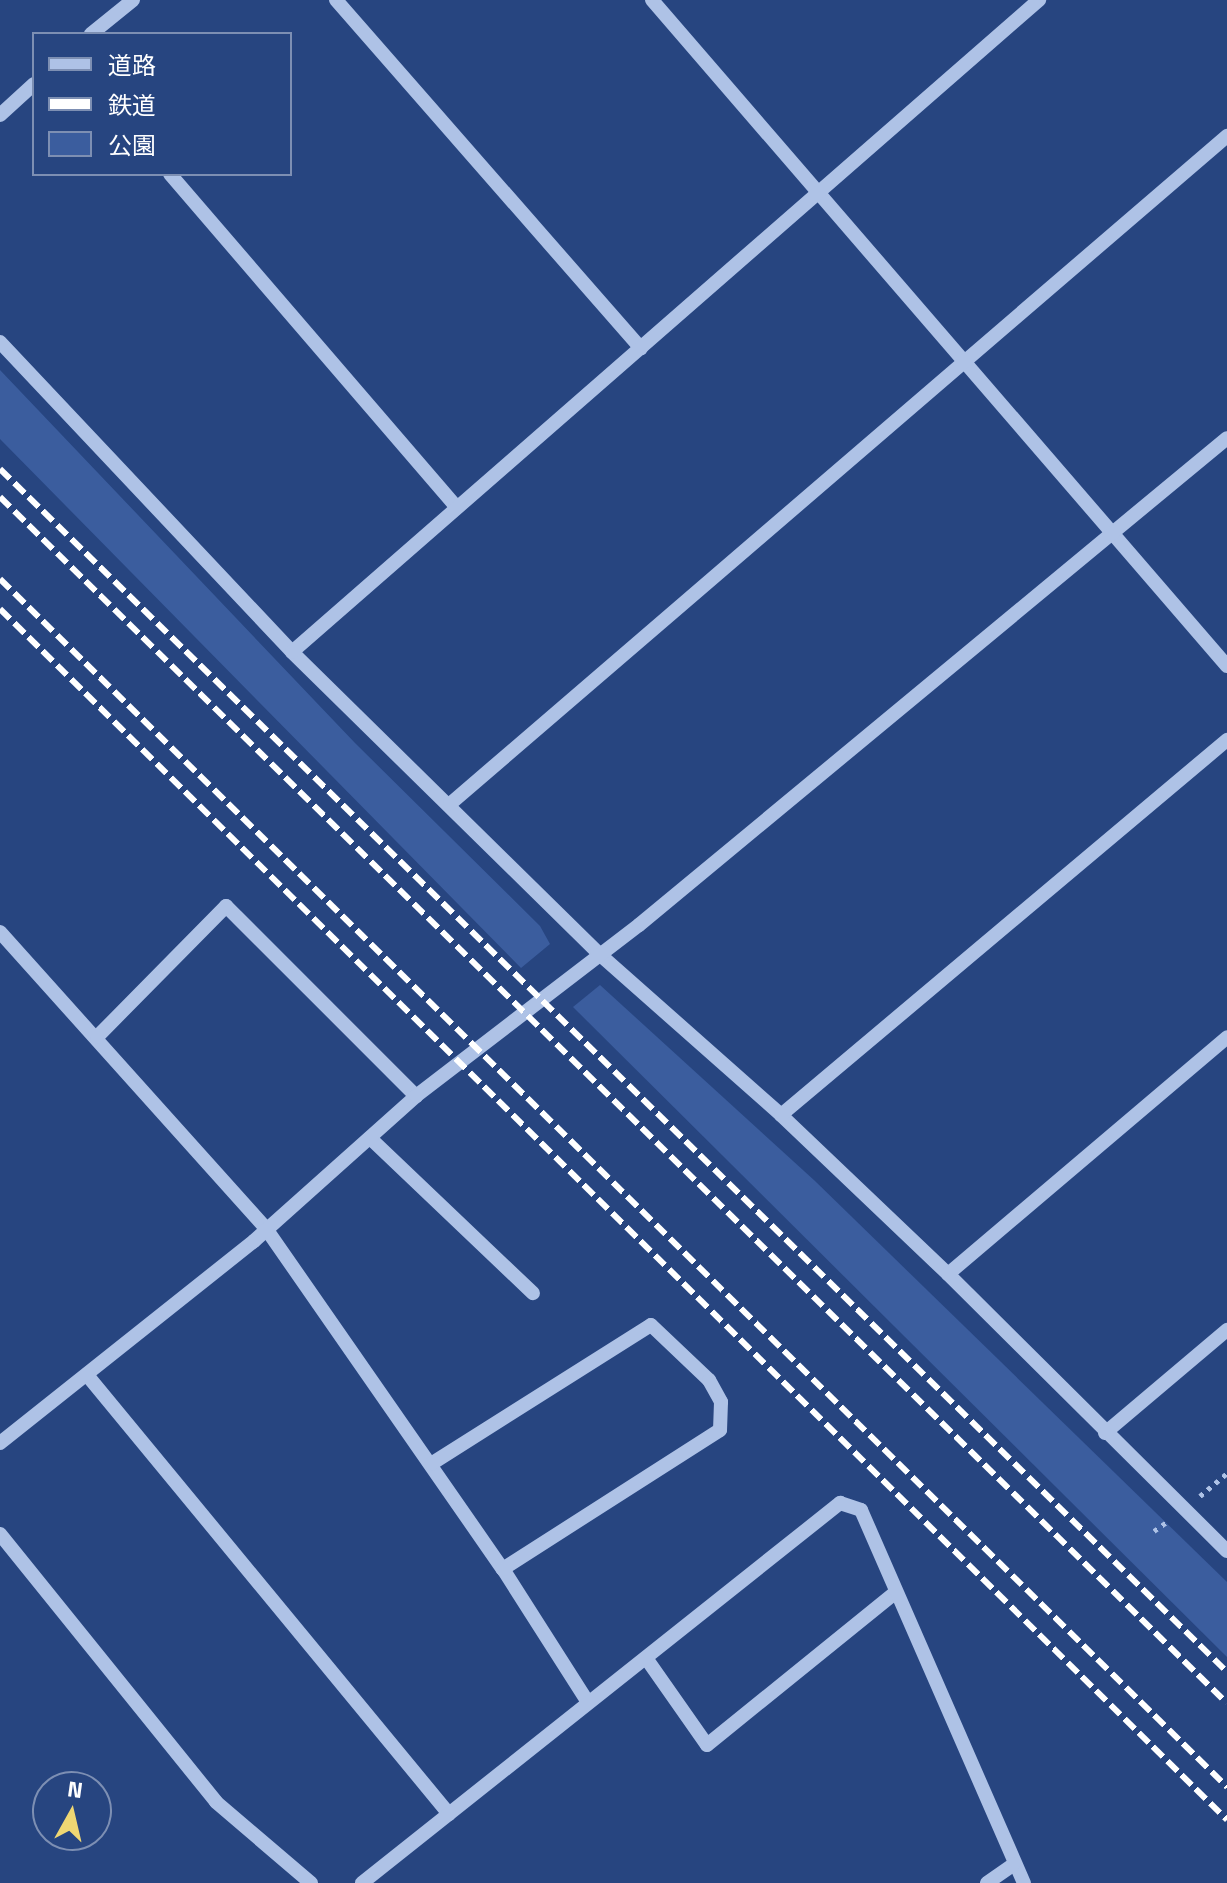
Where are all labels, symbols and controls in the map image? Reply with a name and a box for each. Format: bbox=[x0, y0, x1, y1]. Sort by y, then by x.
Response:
legend bbox=[32, 32, 292, 176]
text: 道路 bbox=[108, 47, 156, 83]
text: 鉄道 bbox=[108, 87, 156, 123]
text: 公園 bbox=[108, 127, 156, 163]
north arrow bbox=[32, 1771, 112, 1851]
text: N bbox=[65, 1771, 85, 1807]

